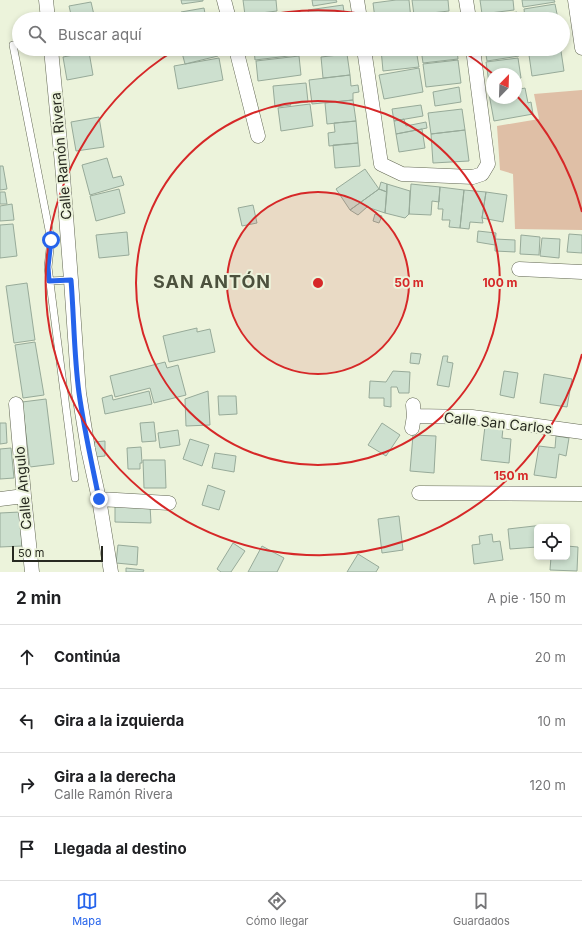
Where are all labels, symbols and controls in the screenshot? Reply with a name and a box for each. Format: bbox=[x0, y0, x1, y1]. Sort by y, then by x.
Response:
search box bbox=[12, 12, 570, 56]
icon: search bbox=[26, 23, 48, 45]
text: Buscar aquí bbox=[58, 25, 142, 44]
north arrow bbox=[486, 68, 522, 104]
street label: Calle Ramón Rivera bbox=[46, 92, 75, 221]
route start bbox=[42, 231, 60, 249]
district label: SAN ANTÓN bbox=[153, 271, 271, 292]
text: 50 m bbox=[394, 275, 424, 290]
text: 100 m bbox=[482, 275, 518, 290]
centre of rings bbox=[311, 276, 325, 290]
street label: Calle San Carlos bbox=[443, 408, 553, 437]
street label: Calle Angulo bbox=[10, 446, 35, 530]
text: 150 m bbox=[494, 468, 528, 483]
route end bbox=[90, 490, 108, 508]
map controls bbox=[534, 524, 570, 560]
button: locate bbox=[534, 524, 570, 560]
scale bar bbox=[12, 544, 103, 563]
text: 50 m bbox=[18, 546, 44, 560]
text: 2 min bbox=[16, 588, 61, 608]
text: A pie · 150 m bbox=[487, 590, 566, 606]
icon: ahead bbox=[16, 646, 38, 668]
text: Continúa bbox=[54, 647, 121, 666]
text: 20 m bbox=[535, 649, 566, 665]
icon: left bbox=[16, 710, 38, 732]
text: Gira a la izquierda bbox=[54, 711, 184, 730]
text: 10 m bbox=[537, 713, 566, 729]
text: Gira a la derecha bbox=[54, 767, 176, 786]
icon: right bbox=[16, 774, 38, 796]
text: 120 m bbox=[530, 777, 566, 793]
text: Calle Ramón Rivera bbox=[54, 786, 173, 802]
icon: arrive bbox=[16, 838, 38, 860]
text: Llegada al destino bbox=[54, 839, 187, 858]
tab: Mapa bbox=[72, 890, 101, 928]
tab: Cómo llegar bbox=[246, 890, 308, 928]
tab: Guardados bbox=[453, 890, 510, 928]

